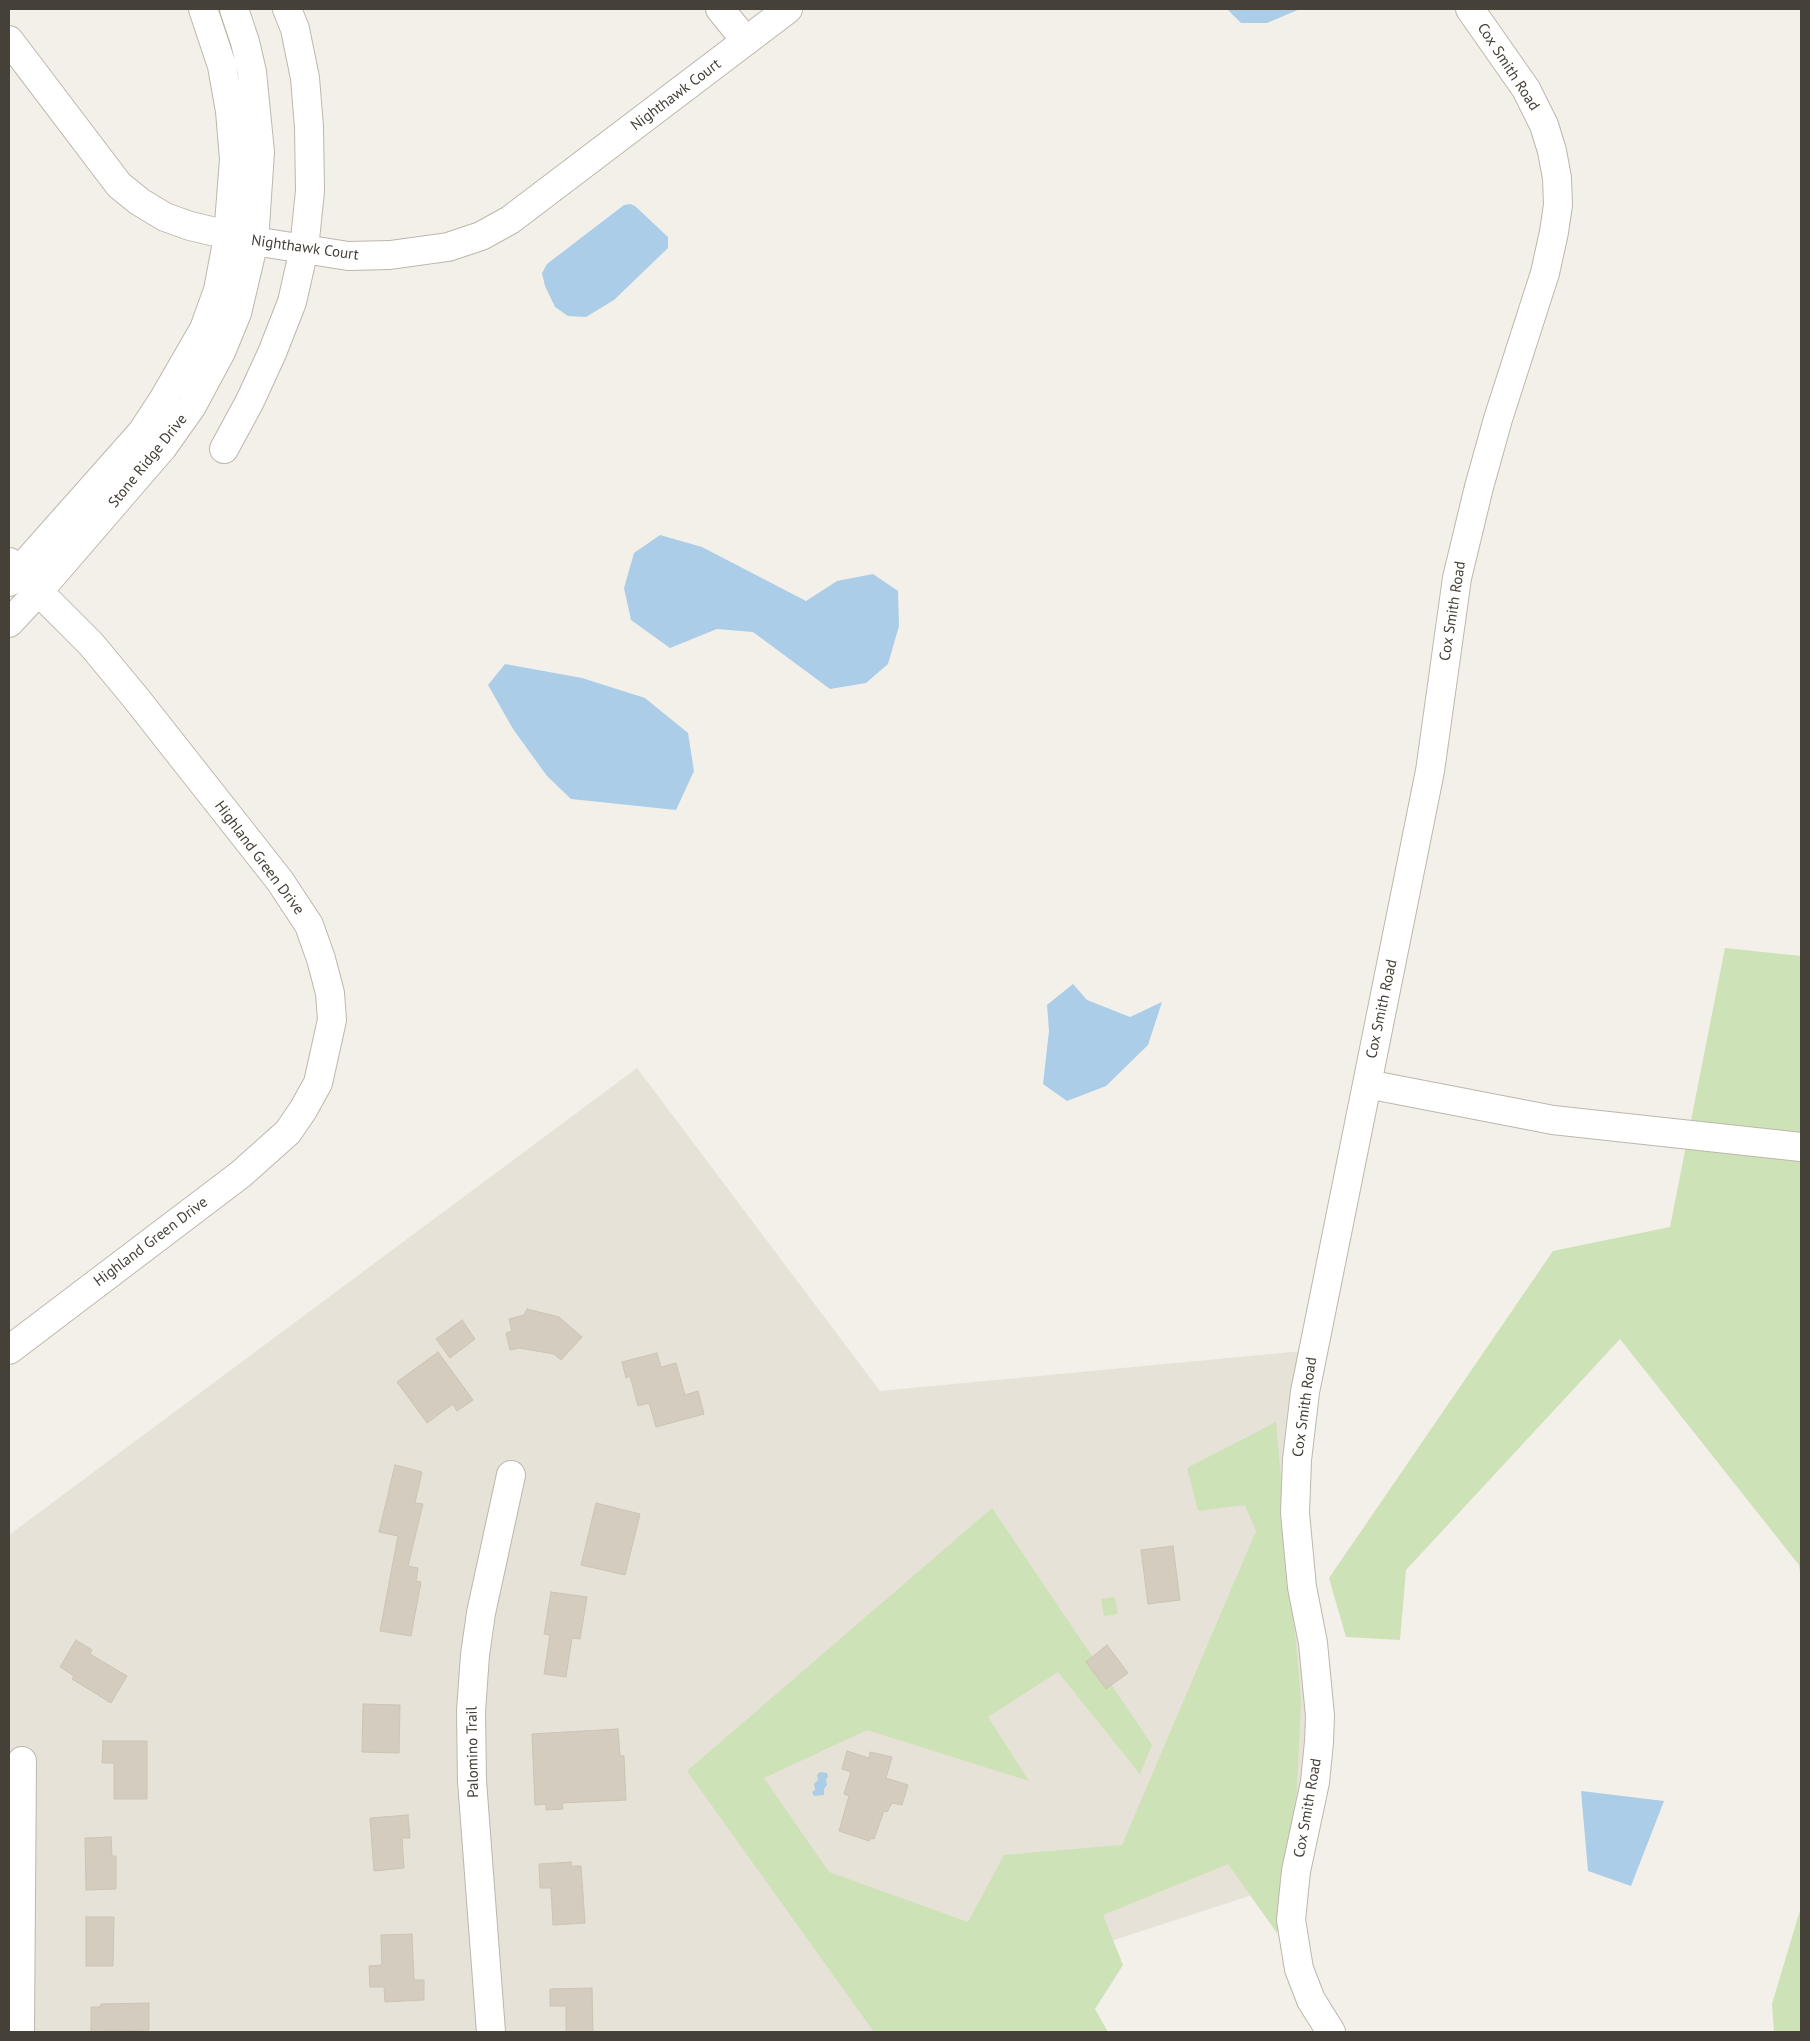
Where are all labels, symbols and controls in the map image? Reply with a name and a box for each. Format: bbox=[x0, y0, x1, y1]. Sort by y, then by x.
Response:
street label: Cox Smith Road bbox=[1473, 20, 1543, 114]
street label: Nighthawk Court bbox=[627, 55, 725, 135]
street label: Nighthawk Court bbox=[250, 232, 360, 264]
street label: Stone Ridge Drive bbox=[105, 411, 191, 511]
street label: Cox Smith Road bbox=[1436, 560, 1470, 662]
street label: Highland Green Drive bbox=[210, 798, 308, 918]
street label: Cox Smith Road bbox=[1363, 958, 1401, 1060]
street label: Highland Green Drive bbox=[91, 1193, 211, 1291]
street label: Cox Smith Road bbox=[1289, 1356, 1321, 1458]
street label: Palomino Trail bbox=[463, 1706, 483, 1798]
street label: Cox Smith Road bbox=[1290, 1757, 1326, 1859]

